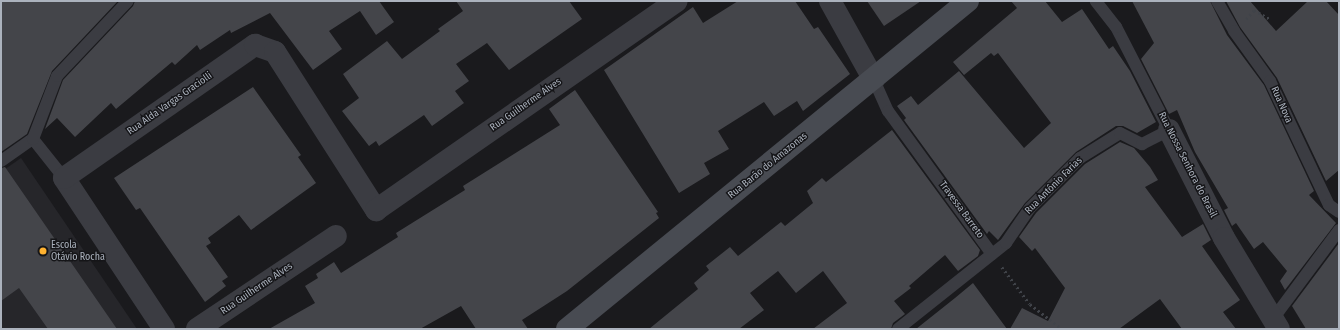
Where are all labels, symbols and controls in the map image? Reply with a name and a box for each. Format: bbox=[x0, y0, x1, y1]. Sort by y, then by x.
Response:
street label: Rua Alda Vargas Graciolli bbox=[125, 70, 215, 138]
street label: Rua Guilherme Alves bbox=[488, 76, 564, 134]
street label: Rua Nova bbox=[1268, 85, 1294, 125]
street label: Rua Nossa Senhora do Brasil bbox=[1155, 110, 1219, 220]
street label: Rua Barão do Amazonas bbox=[726, 130, 810, 202]
street label: Rua Antônio Farias bbox=[1023, 155, 1085, 217]
street label: Travessa Barreto bbox=[936, 179, 986, 241]
place label: Escola Otávio Rocha bbox=[51, 239, 105, 262]
marker: Escola Otávio Rocha bbox=[38, 246, 48, 256]
street label: Rua Guilherme Alves bbox=[219, 260, 295, 318]

